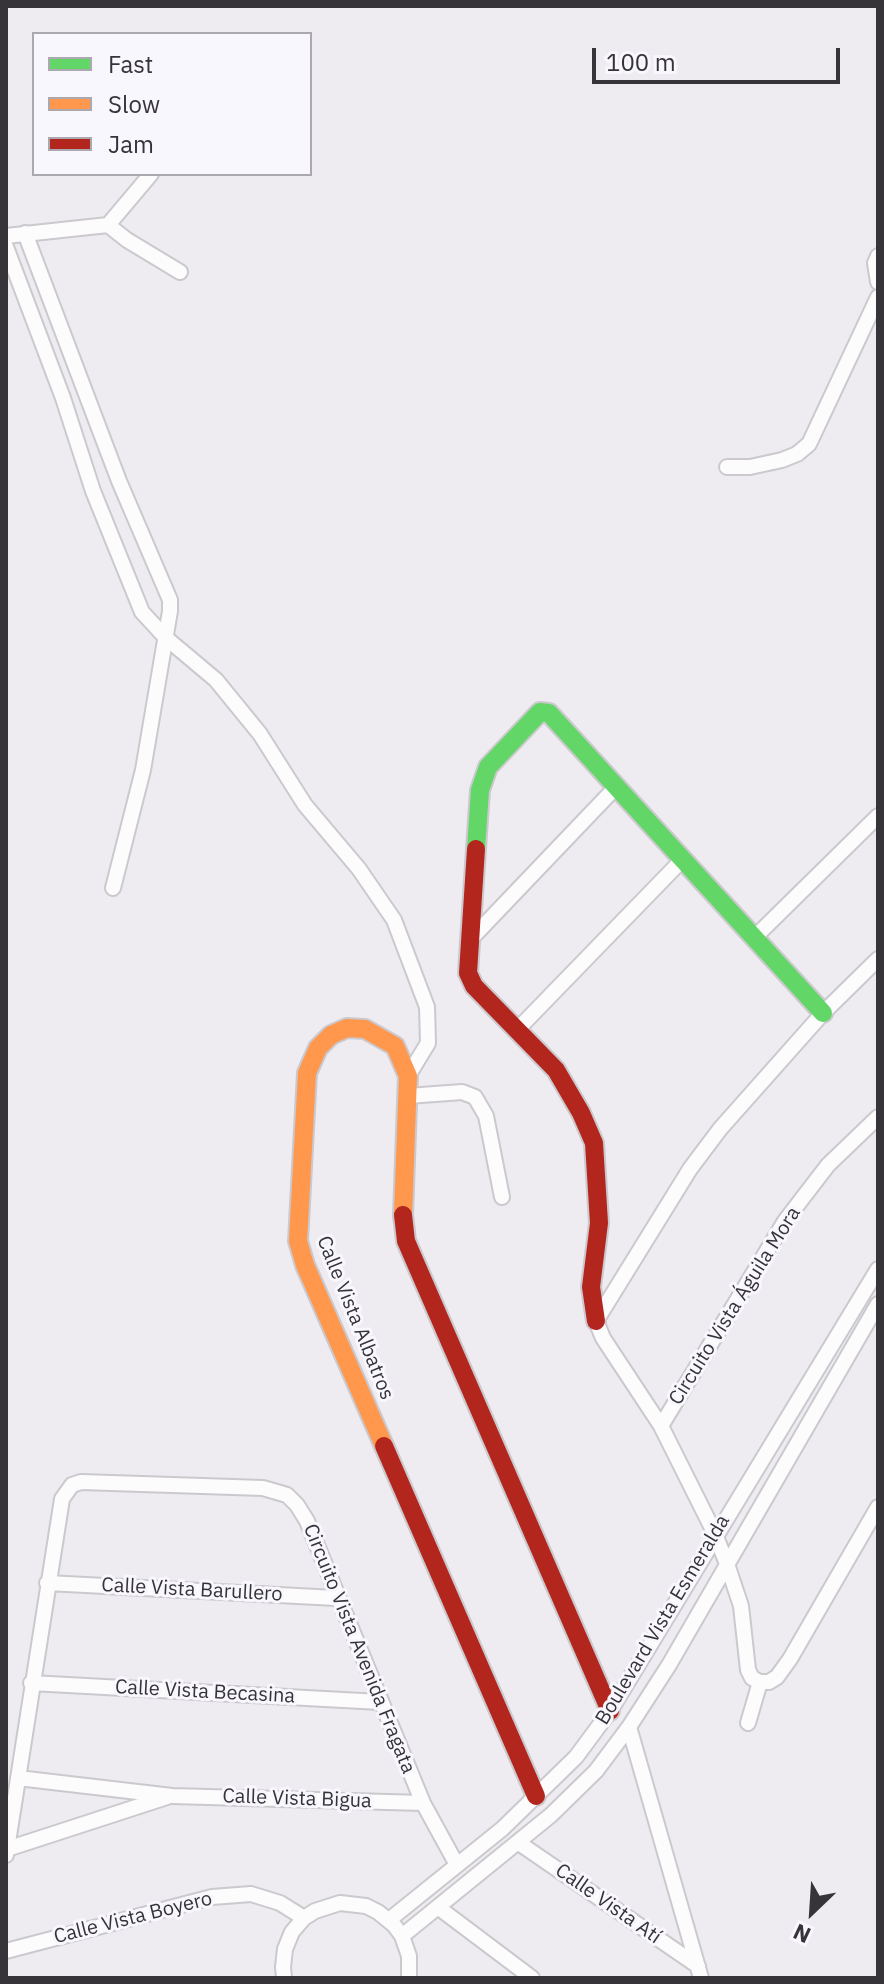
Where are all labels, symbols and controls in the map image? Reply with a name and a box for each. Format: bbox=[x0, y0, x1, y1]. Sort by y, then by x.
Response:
legend bbox=[32, 32, 312, 176]
scale bar bbox=[596, 32, 844, 82]
text: 100 m bbox=[606, 46, 676, 78]
text: Fast bbox=[108, 48, 153, 80]
text: Slow bbox=[108, 88, 160, 120]
text: Jam bbox=[108, 128, 154, 160]
street label: Circuito Vista Águila Mora bbox=[664, 1203, 806, 1409]
street label: Calle Vista Albatros bbox=[311, 1233, 399, 1403]
street label: Boulevard Vista Esmeralda bbox=[591, 1511, 735, 1729]
street label: Circuito Vista Avenida Fragata bbox=[298, 1521, 420, 1777]
street label: Calle Vista Barullero bbox=[101, 1573, 283, 1607]
street label: Calle Vista Becasina bbox=[114, 1675, 296, 1709]
street label: Calle Vista Bigua bbox=[222, 1784, 372, 1814]
street label: Calle Vista Atí bbox=[551, 1859, 665, 1949]
north arrow bbox=[772, 1872, 852, 1952]
street label: Calle Vista Boyero bbox=[51, 1887, 215, 1949]
text: N bbox=[788, 1918, 815, 1951]

